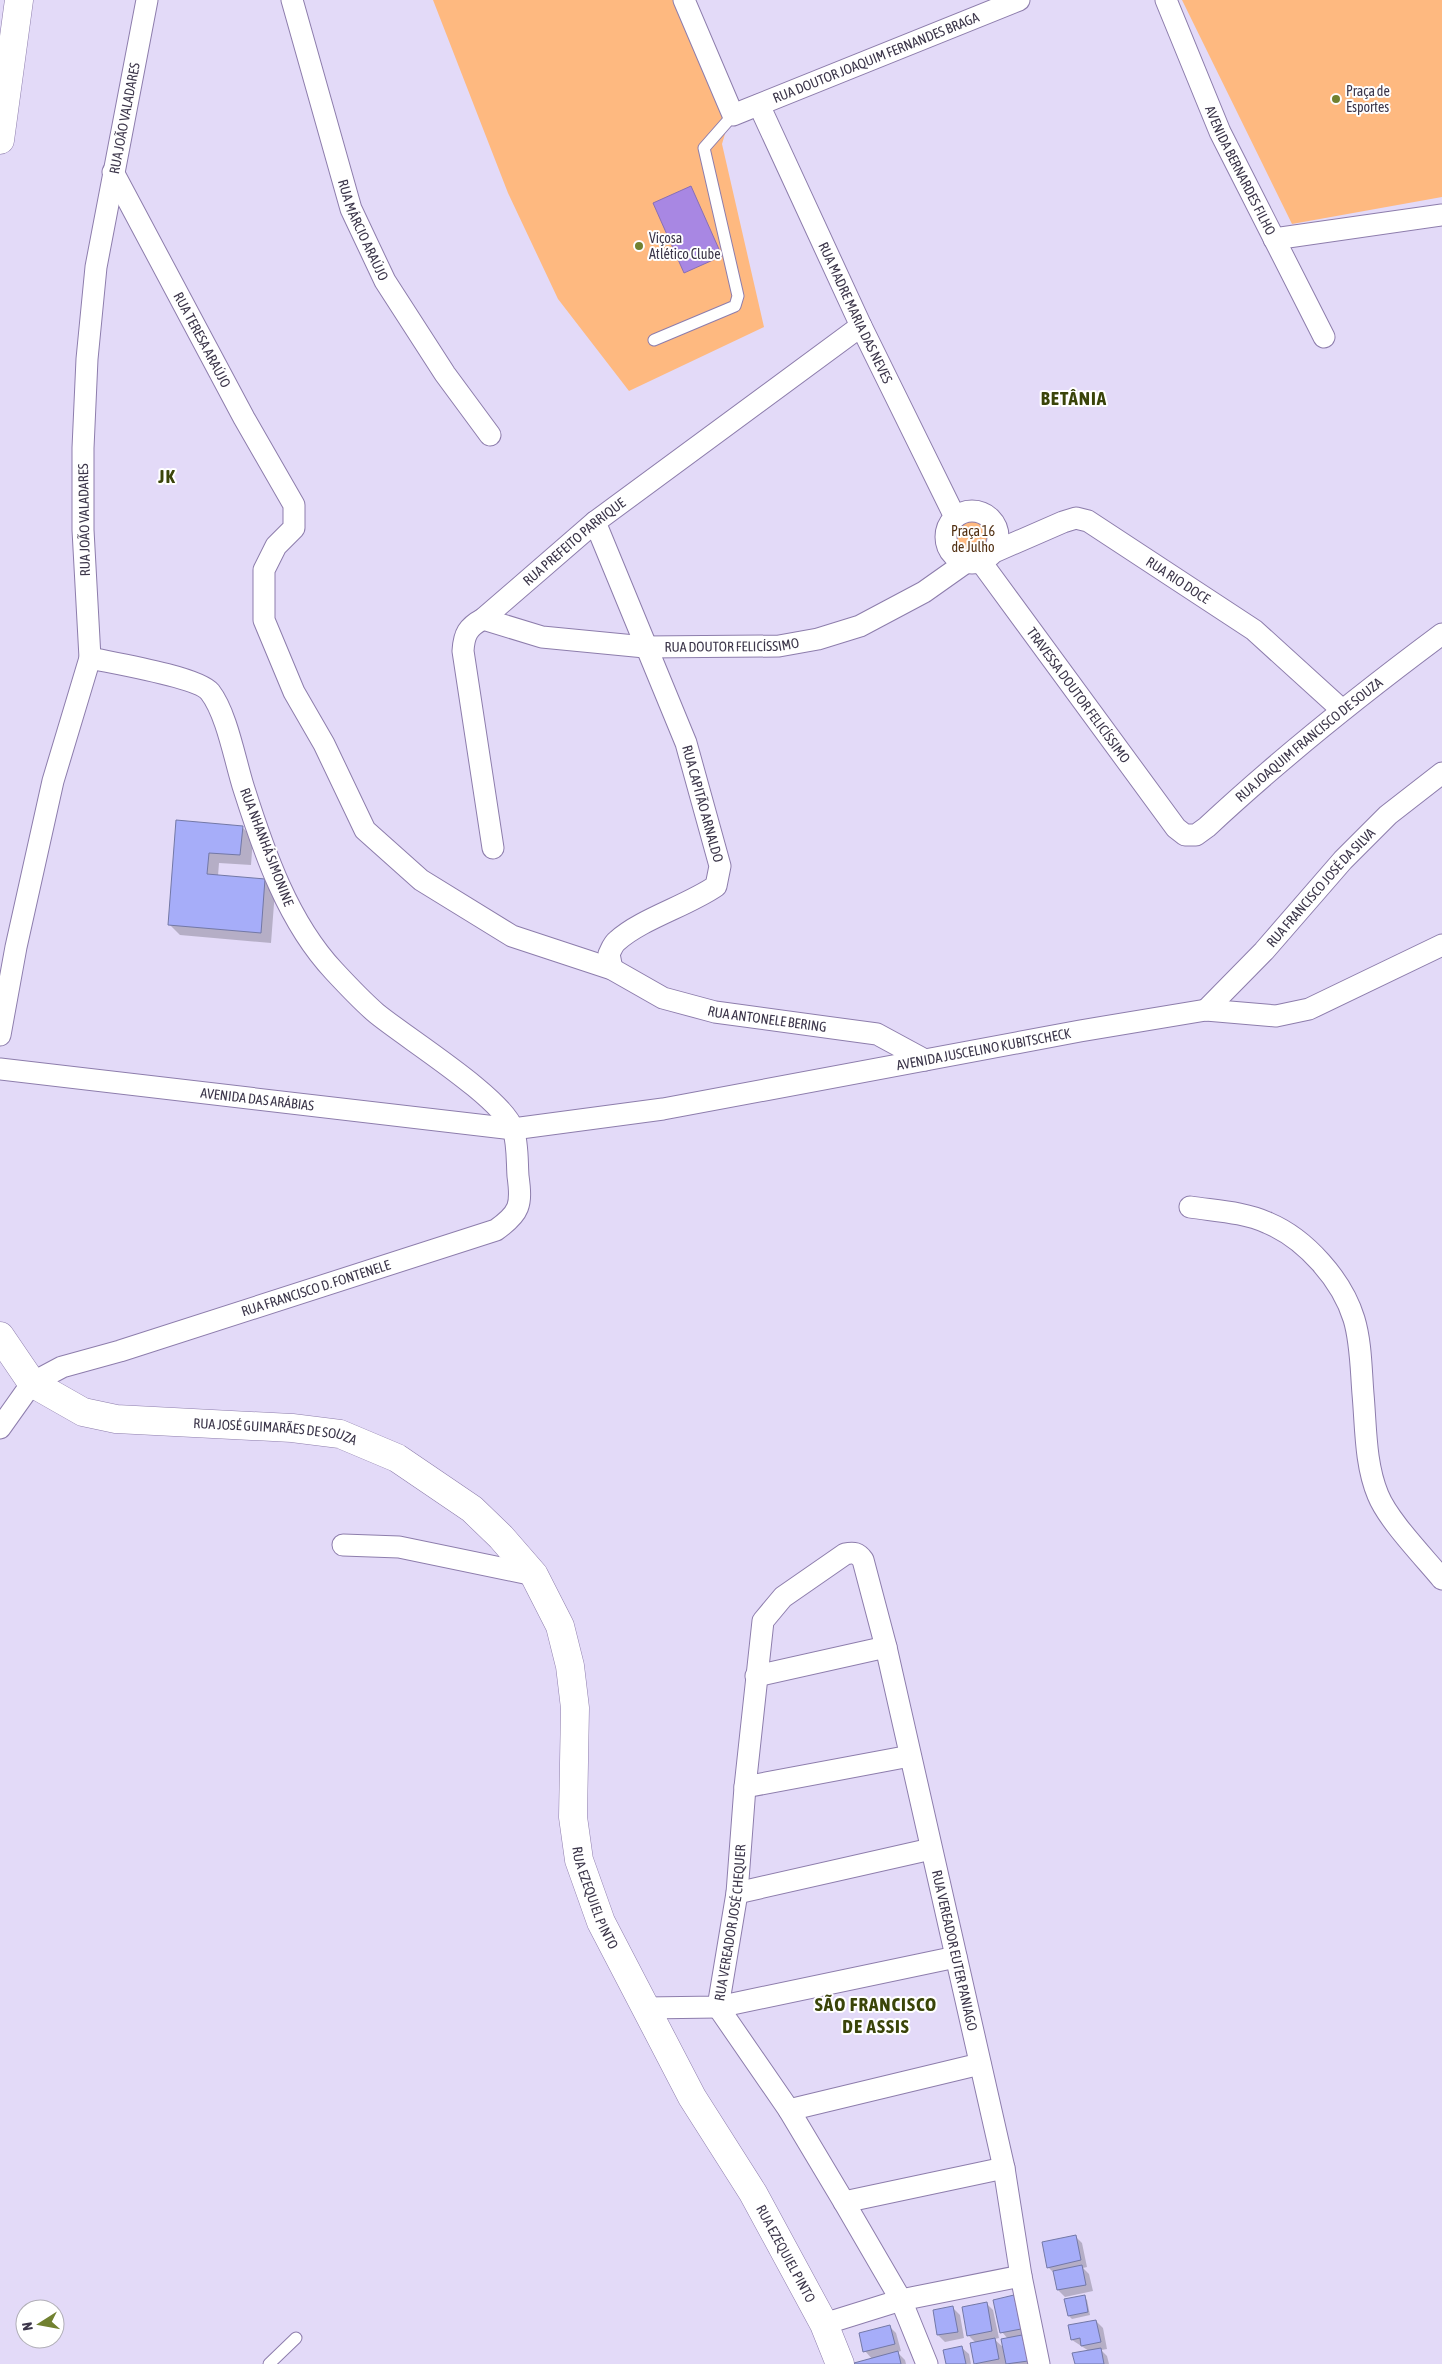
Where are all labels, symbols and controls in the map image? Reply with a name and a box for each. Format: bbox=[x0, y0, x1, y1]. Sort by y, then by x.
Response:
street label: RUA DOUTOR JOAQUIM FERNANDES BRAGA bbox=[771, 9, 981, 106]
street label: RUA JOÃO VALADARES bbox=[106, 61, 143, 175]
place label: Praça de Esportes bbox=[1346, 83, 1390, 115]
marker: Praça de Esportes bbox=[1330, 93, 1342, 105]
street label: AVENIDA BERNARDES FILHO bbox=[1202, 103, 1279, 238]
street label: RUA MÁRCIO ARAÚJO bbox=[335, 177, 392, 283]
place label: Viçosa Atlético Clube bbox=[649, 230, 721, 262]
marker: Viçosa Atlético Clube bbox=[633, 240, 645, 252]
street label: RUA MADRE MARIA DAS NEVES bbox=[815, 240, 896, 386]
street label: RUA TERESA ARAÚJO bbox=[170, 289, 234, 390]
district label: BETÂNIA bbox=[1041, 387, 1107, 409]
street label: RUA JOÃO VALADARES bbox=[75, 463, 93, 577]
district label: JK bbox=[157, 465, 176, 487]
street label: RUA PREFEITO PARRIQUE bbox=[520, 494, 628, 589]
park label: Praça 16 de Julho bbox=[951, 523, 995, 555]
street label: RUA RIO DOCE bbox=[1143, 553, 1213, 607]
street label: TRAVESSA DOUTOR FELICÍSSIMO bbox=[1024, 624, 1133, 766]
street label: RUA DOUTOR FELICÍSSIMO bbox=[664, 635, 800, 655]
street label: RUA JOAQUIM FRANCISCO DE SOUZA bbox=[1232, 674, 1386, 805]
street label: RUA CAPITÃO ARNALDO bbox=[679, 743, 727, 864]
street label: RUA NHANHÁ SIMONINE bbox=[237, 786, 297, 908]
street label: RUA FRANCISCO JOSÉ DA SILVA bbox=[1263, 825, 1378, 950]
street label: RUA ANTONELE BERING bbox=[706, 1002, 828, 1035]
street label: AVENIDA JUSCELINO KUBITSCHECK bbox=[895, 1025, 1072, 1073]
street label: AVENIDA DAS ARÁBIAS bbox=[200, 1085, 315, 1114]
street label: RUA FRANCISCO D. FONTENELE bbox=[239, 1257, 392, 1319]
street label: RUA JOSÉ GUIMARÃES DE SOUZA bbox=[193, 1415, 359, 1448]
street label: RUA VEREADOR JOSÉ CHEQUER bbox=[711, 1844, 749, 2002]
street label: RUA EZEQUIEL PINTO bbox=[569, 1846, 622, 1952]
street label: RUA VEREADOR EUTER PANIAGO bbox=[929, 1868, 981, 2032]
district label: SÃO FRANCISCO DE ASSIS bbox=[815, 1993, 937, 2037]
street label: RUA EZEQUIEL PINTO bbox=[753, 2202, 819, 2305]
north arrow bbox=[15, 2299, 65, 2349]
text: N bbox=[19, 2321, 36, 2332]

